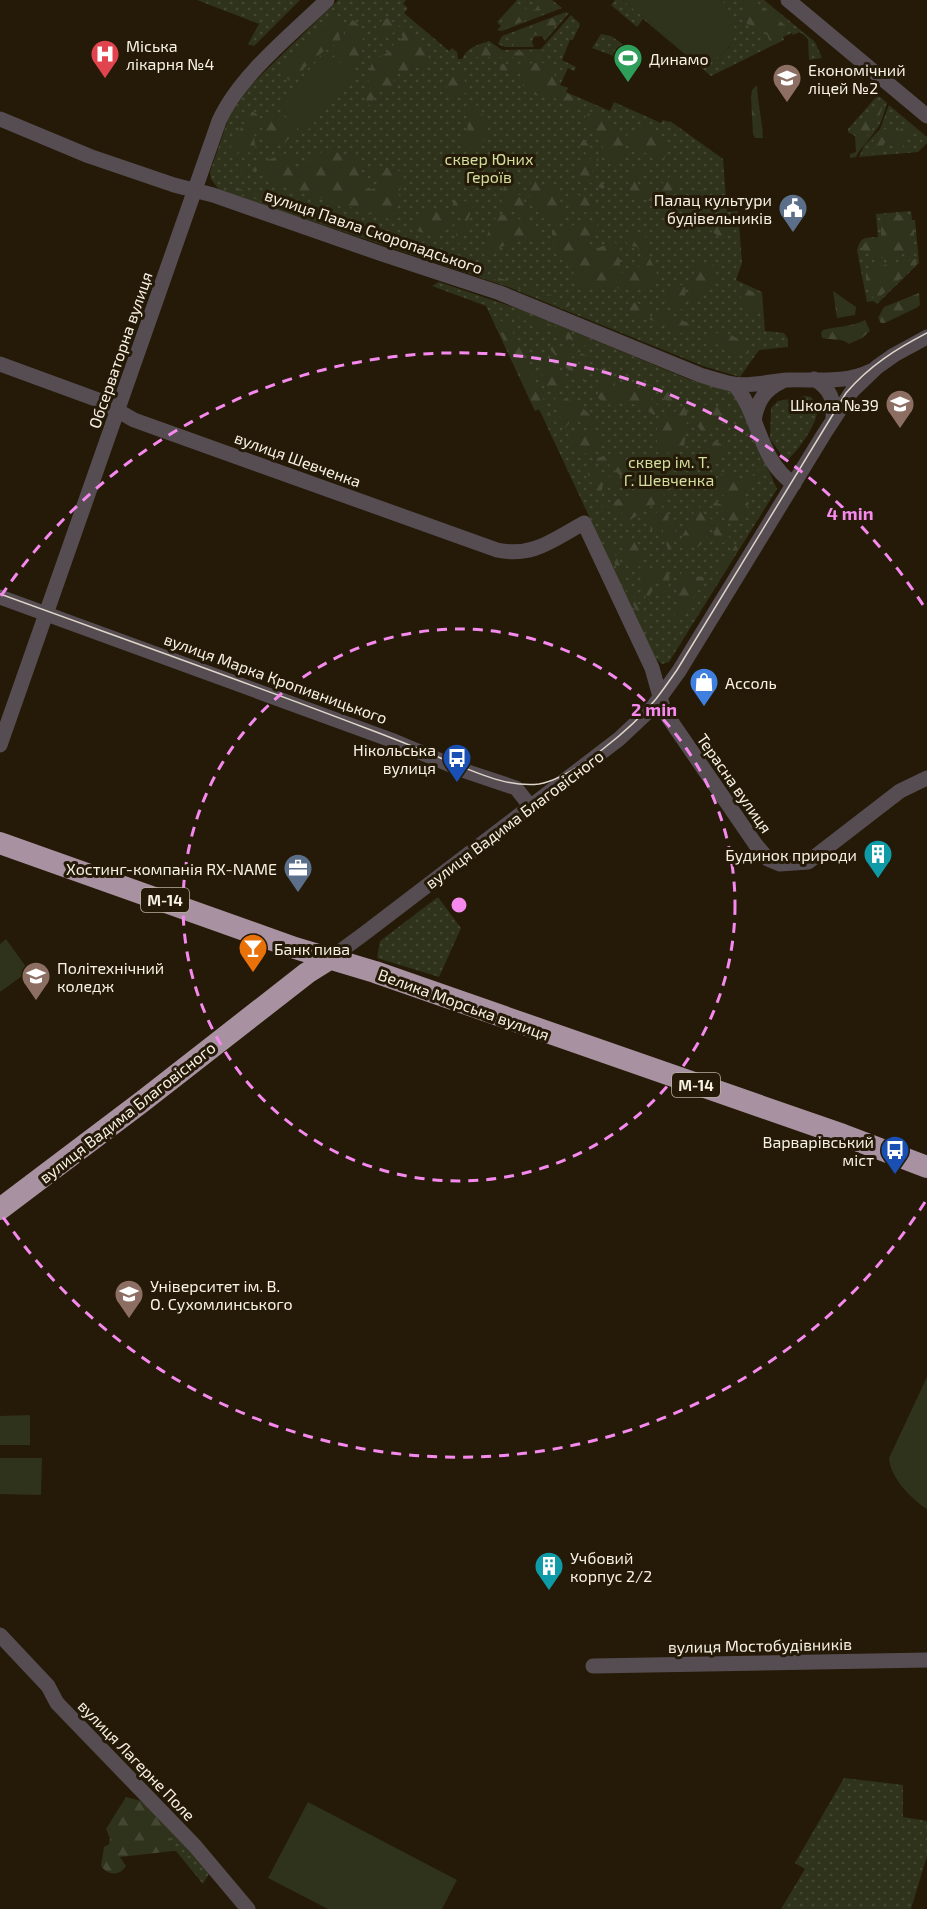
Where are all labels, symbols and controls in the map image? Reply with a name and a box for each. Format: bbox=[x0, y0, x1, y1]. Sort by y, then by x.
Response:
place label: Міська лікарня №4 bbox=[126, 36, 214, 73]
hospital icon: Міська лікарня №4 bbox=[89, 38, 121, 80]
sports icon: Динамо bbox=[612, 42, 644, 84]
place label: Динамо bbox=[649, 49, 709, 68]
place label: Економічний ліцей №2 bbox=[808, 60, 906, 97]
school or university icon: Економічний ліцей №2 bbox=[771, 62, 803, 104]
park label: сквер Юних Героїв bbox=[445, 149, 534, 186]
street label: вулиця Павла Скоропадського bbox=[262, 185, 486, 278]
place label: Палац культури будівельників bbox=[654, 190, 772, 228]
public building icon: Палац культури будівельників bbox=[777, 192, 809, 234]
street label: Обсерваторна вулиця bbox=[84, 269, 157, 431]
school or university icon: Школа №39 bbox=[884, 388, 916, 430]
place label: Школа №39 bbox=[790, 395, 879, 414]
street label: вулиця Шевченка bbox=[232, 427, 364, 492]
park label: сквер ім. Т. Г. Шевченка bbox=[624, 452, 714, 489]
text: 4 min bbox=[827, 502, 874, 524]
street label: вулиця Марка Кропивницького bbox=[161, 629, 390, 728]
shop icon: Ассоль bbox=[688, 666, 720, 708]
place label: Ассоль bbox=[725, 673, 777, 692]
text: 2 min bbox=[631, 698, 677, 720]
street label: Терасна вулиця bbox=[693, 730, 776, 837]
place label: Нікольська вулиця bbox=[353, 740, 436, 778]
bus stop icon: Нікольська вулиця bbox=[441, 742, 473, 784]
street label: вулиця Вадима Благовісного bbox=[421, 746, 607, 893]
building icon: Будинок природи bbox=[862, 838, 894, 880]
place label: Будинок природи bbox=[725, 845, 857, 865]
office icon: Хостинг-компанія RX-NAME bbox=[282, 852, 314, 894]
place label: Хостинг-компанія RX-NAME bbox=[66, 859, 277, 878]
road number: М-14 bbox=[141, 888, 189, 912]
centre of rings bbox=[449, 895, 469, 915]
bar icon: Банк пива bbox=[237, 932, 269, 974]
place label: Банк пива bbox=[274, 939, 350, 958]
place label: Політехнічний коледж bbox=[57, 958, 164, 995]
school or university icon: Політехнічний коледж bbox=[20, 960, 52, 1002]
street label: Велика Морська вулиця bbox=[375, 964, 552, 1045]
street label: вулиця Вадима Благовісного bbox=[35, 1037, 219, 1187]
road number: М-14 bbox=[672, 1073, 720, 1097]
place label: Варварівський міст bbox=[763, 1132, 874, 1169]
bus stop icon: Варварівський міст bbox=[879, 1134, 911, 1176]
place label: Університет ім. В. О. Сухомлинського bbox=[150, 1276, 293, 1314]
school or university icon: Університет ім. В. О. Сухомлинського bbox=[113, 1278, 145, 1320]
place label: Учбовий корпус 2/2 bbox=[570, 1548, 652, 1586]
building icon: Учбовий корпус 2/2 bbox=[533, 1550, 565, 1592]
street label: вулиця Мостобудівників bbox=[668, 1634, 852, 1657]
street label: вулиця Лагерне Поле bbox=[74, 1696, 199, 1825]

